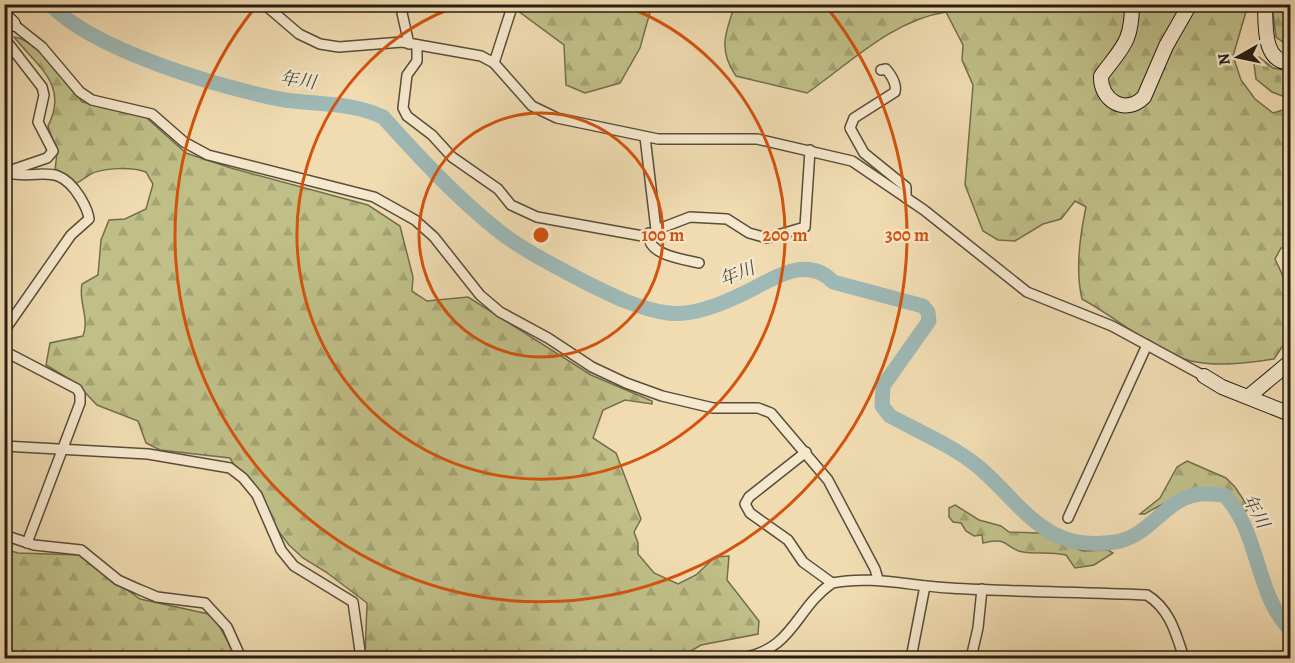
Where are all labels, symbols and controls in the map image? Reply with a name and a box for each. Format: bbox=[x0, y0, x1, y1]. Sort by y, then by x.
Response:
north arrow bbox=[1208, 27, 1268, 87]
text: N bbox=[1212, 51, 1236, 67]
water label: 年川 bbox=[279, 66, 319, 95]
text: 100 m bbox=[642, 223, 684, 247]
text: 200 m bbox=[762, 223, 808, 247]
text: 300 m bbox=[885, 223, 929, 247]
centre of rings bbox=[531, 225, 551, 245]
water label: 年川 bbox=[716, 255, 760, 292]
water label: 年川 bbox=[1237, 489, 1276, 534]

